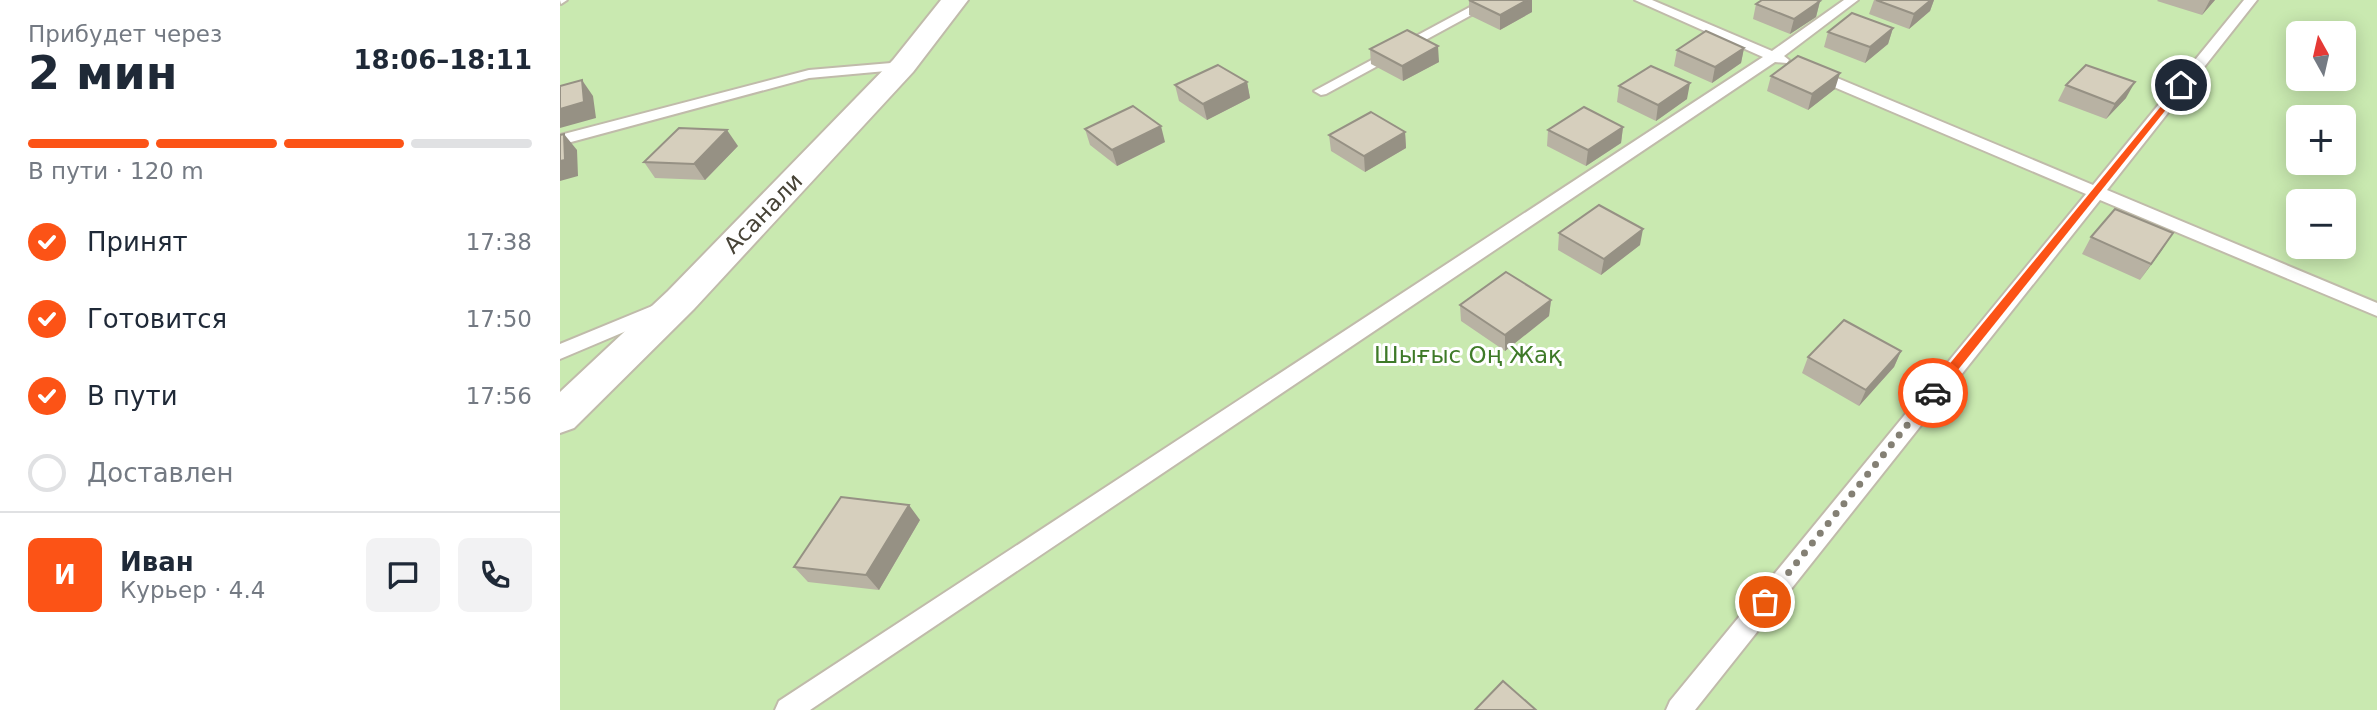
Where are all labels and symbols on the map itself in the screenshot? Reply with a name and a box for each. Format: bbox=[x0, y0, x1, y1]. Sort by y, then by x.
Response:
north arrow bbox=[2286, 21, 2356, 91]
pin bbox=[2151, 55, 2211, 115]
street label: Асанали bbox=[718, 168, 808, 258]
park label: Шығыс Оң Жақ bbox=[1374, 342, 1562, 368]
courier bbox=[1898, 358, 1968, 428]
pin bbox=[1735, 572, 1795, 632]

